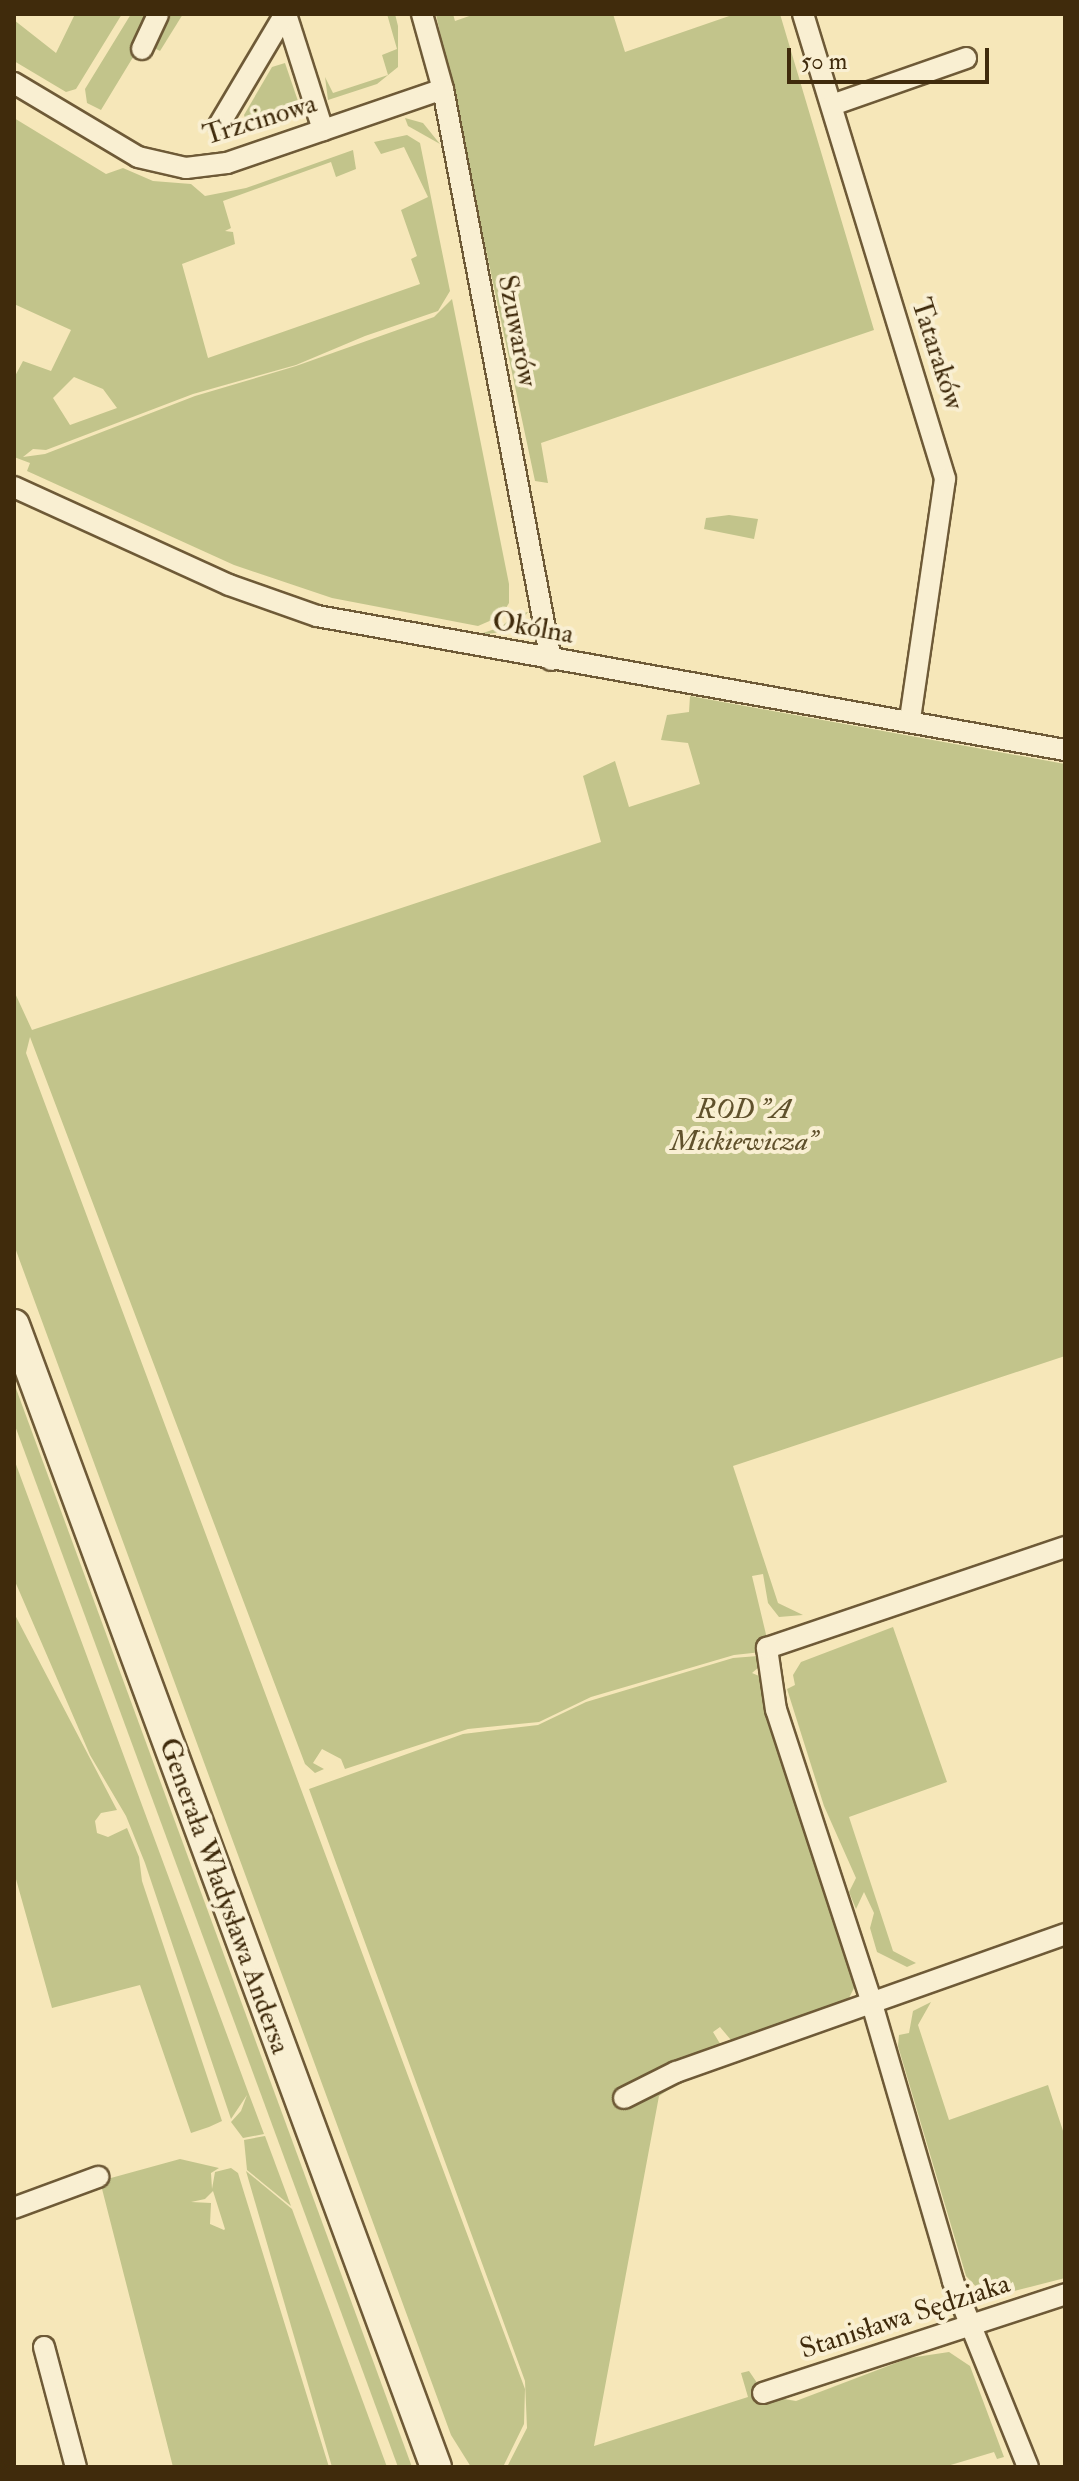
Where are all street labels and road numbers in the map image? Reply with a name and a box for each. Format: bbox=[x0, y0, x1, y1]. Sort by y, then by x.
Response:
street label: Trzcinowa bbox=[199, 87, 321, 153]
street label: Szuwarów bbox=[490, 272, 544, 390]
street label: Tataraków bbox=[903, 294, 971, 414]
street label: Okólna bbox=[490, 604, 576, 652]
street label: Generała Władysława Andersa bbox=[151, 1734, 297, 2058]
street label: Stanisława Sędziaka bbox=[796, 2267, 1014, 2367]

